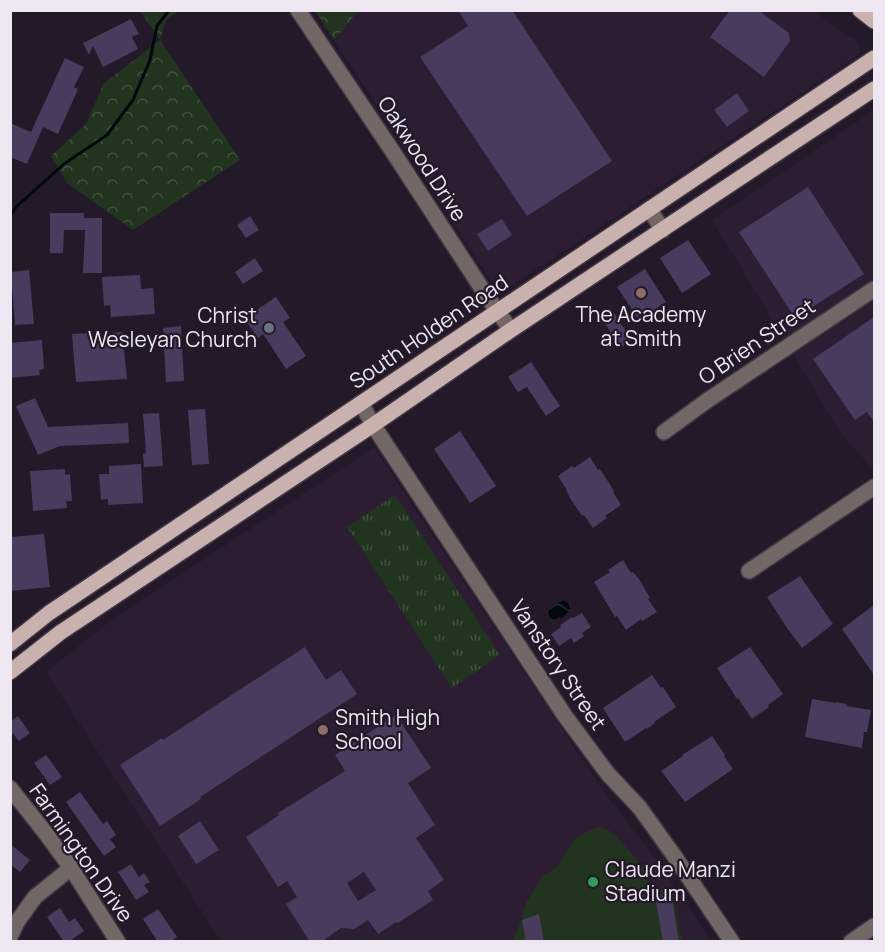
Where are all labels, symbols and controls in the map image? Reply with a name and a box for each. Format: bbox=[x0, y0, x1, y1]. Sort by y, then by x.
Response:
street label: Oakwood Drive bbox=[372, 91, 474, 226]
street label: South Holden Road bbox=[344, 268, 513, 395]
marker: The Academy at Smith bbox=[634, 286, 648, 300]
street label: O Brien Street bbox=[693, 292, 820, 391]
place label: The Academy at Smith bbox=[576, 300, 706, 352]
place label: Christ Wesleyan Church bbox=[88, 301, 257, 353]
marker: Christ Wesleyan Church bbox=[262, 321, 276, 335]
street label: Vanstory Street bbox=[505, 594, 613, 735]
place label: Smith High School bbox=[335, 703, 440, 755]
marker: Smith High School bbox=[316, 723, 330, 737]
street label: Farmington Drive bbox=[24, 778, 140, 927]
place label: Claude Manzi Stadium bbox=[605, 855, 736, 907]
marker: Claude Manzi Stadium bbox=[586, 875, 600, 889]

